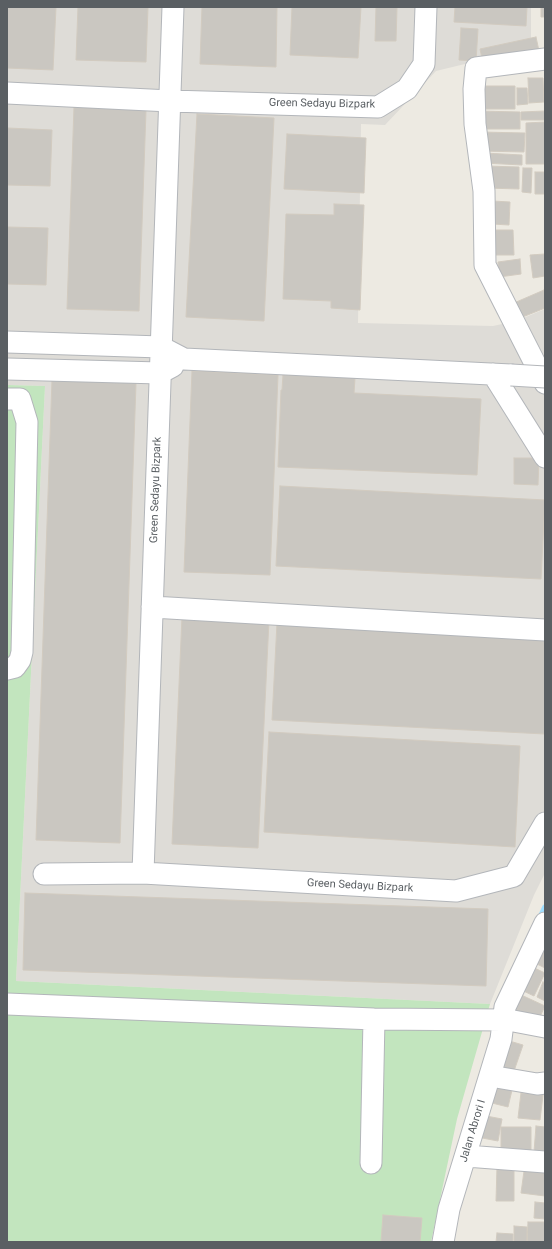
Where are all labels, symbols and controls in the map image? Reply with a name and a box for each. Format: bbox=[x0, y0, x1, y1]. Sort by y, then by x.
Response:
street label: Green Sedayu Bizpark bbox=[269, 96, 375, 112]
street label: Green Sedayu Bizpark bbox=[148, 437, 164, 543]
street label: Green Sedayu Bizpark bbox=[306, 877, 414, 895]
street label: Jalan Abrori I bbox=[457, 1098, 489, 1164]

